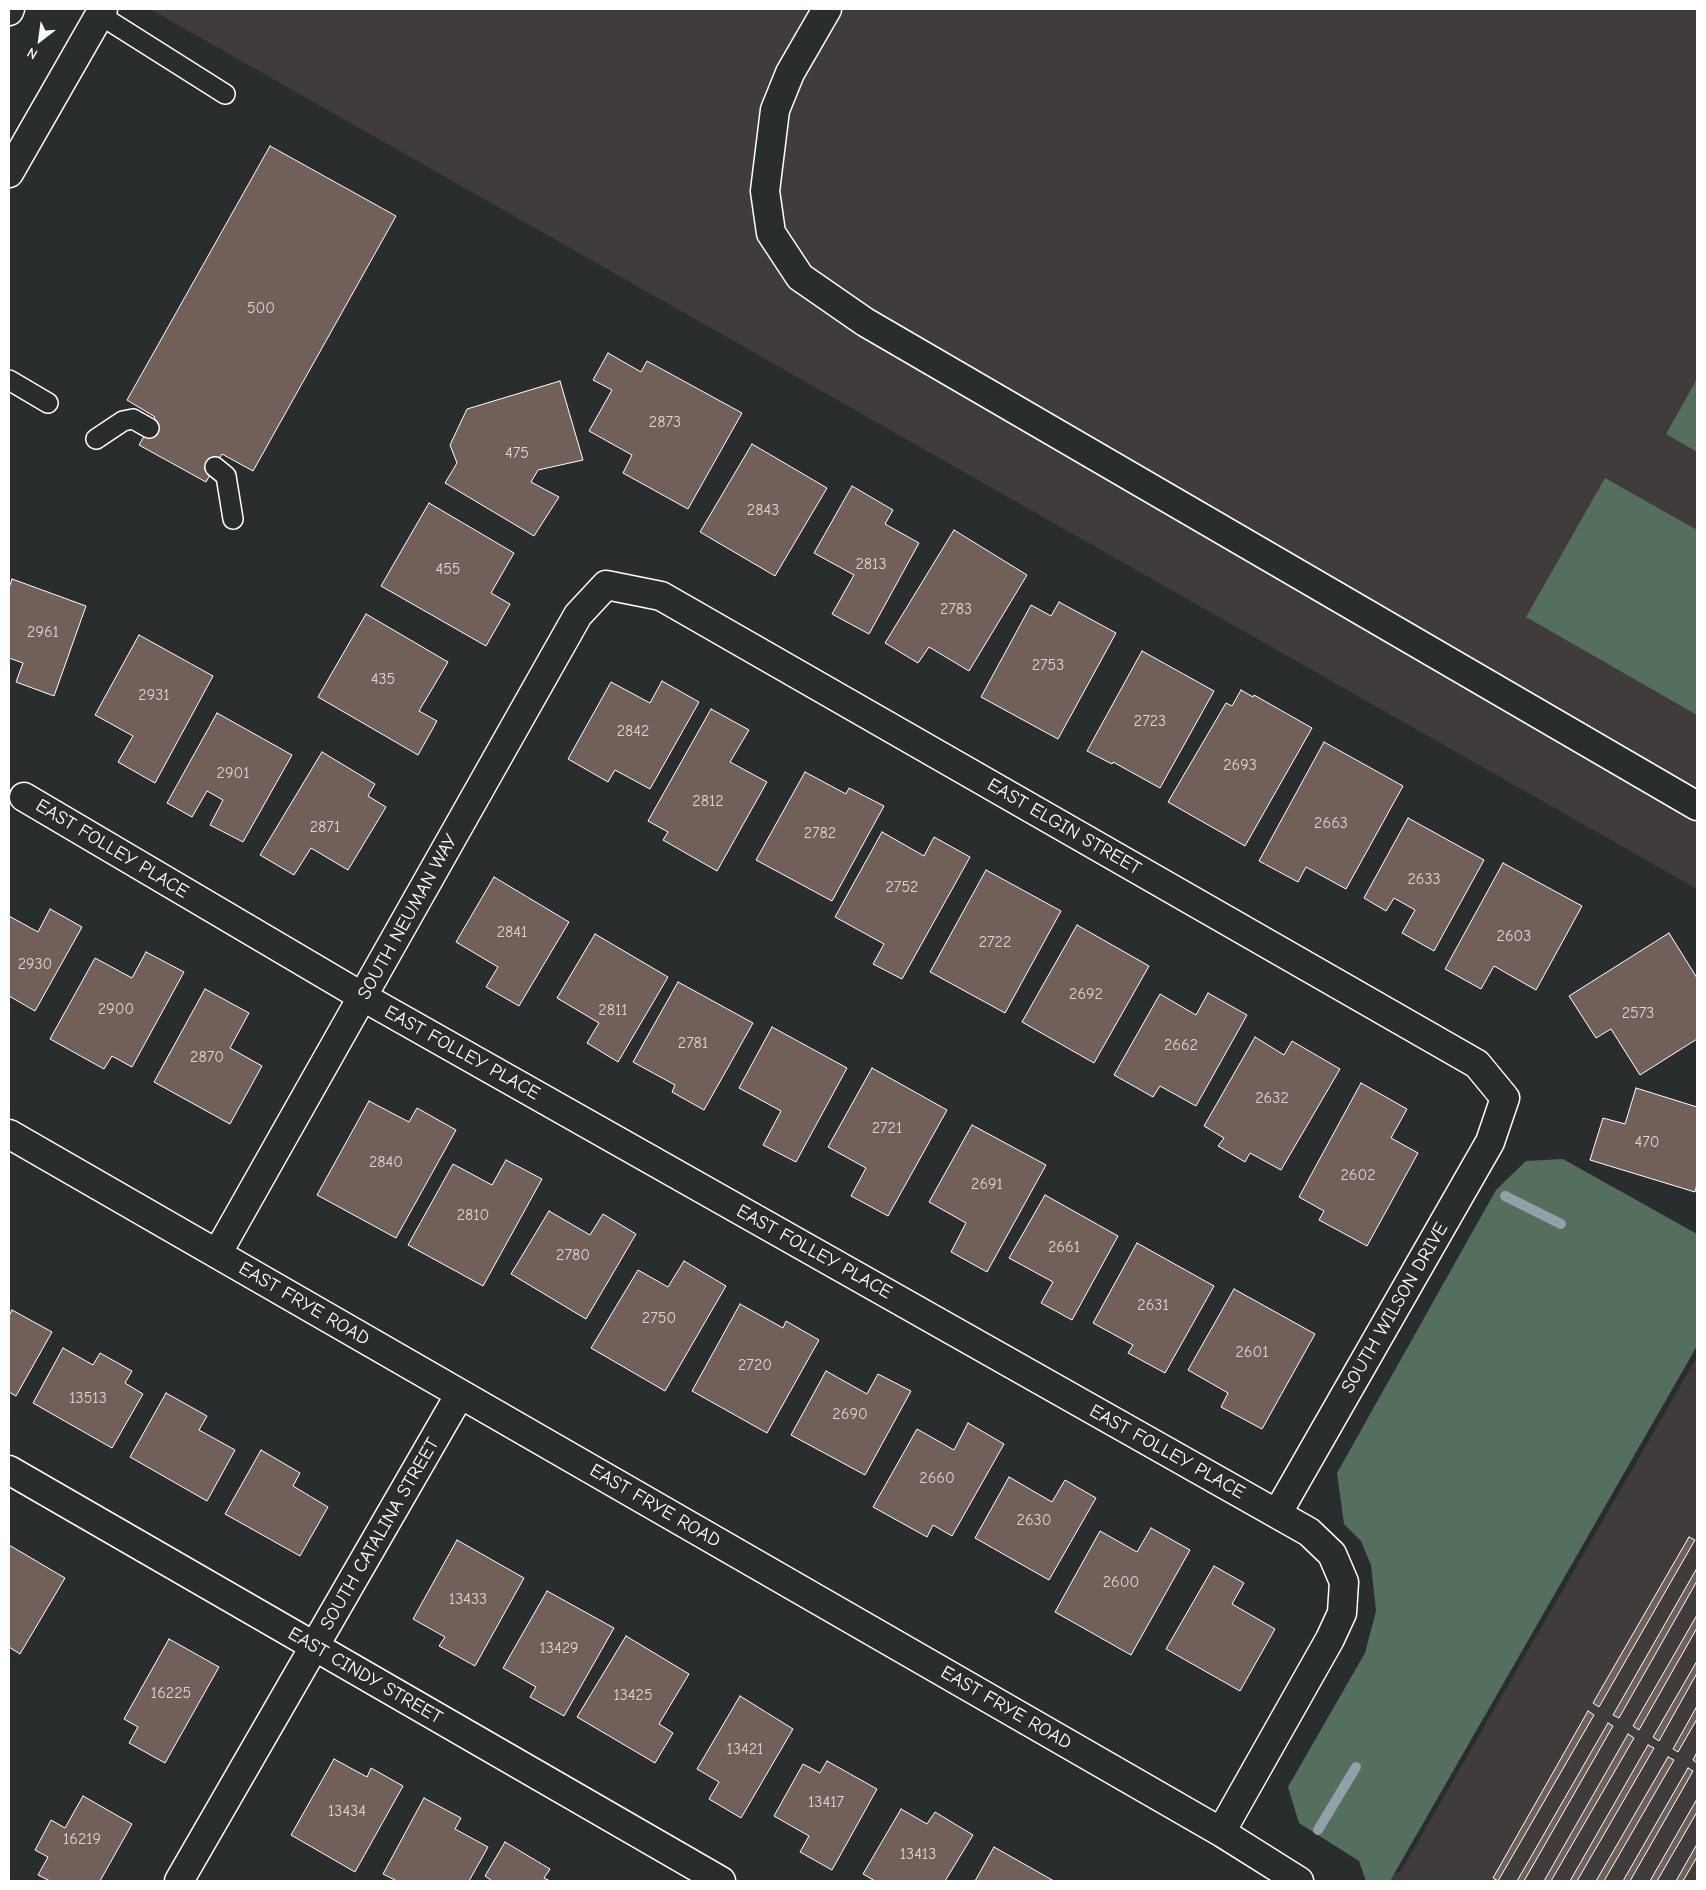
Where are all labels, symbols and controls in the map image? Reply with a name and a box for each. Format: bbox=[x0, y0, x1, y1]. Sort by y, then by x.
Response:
north arrow bbox=[15, 15, 65, 65]
text: N bbox=[24, 44, 40, 63]
house number: 500 bbox=[247, 298, 275, 318]
house number: 2873 bbox=[649, 412, 681, 432]
house number: 475 bbox=[505, 443, 529, 463]
house number: 2843 bbox=[747, 500, 779, 520]
house number: 2813 bbox=[855, 554, 887, 574]
house number: 455 bbox=[435, 559, 461, 579]
house number: 2783 bbox=[940, 599, 972, 619]
house number: 2961 bbox=[27, 622, 59, 642]
house number: 2753 bbox=[1032, 655, 1064, 675]
house number: 435 bbox=[371, 669, 395, 689]
house number: 2931 bbox=[138, 685, 170, 705]
house number: 2723 bbox=[1134, 711, 1166, 731]
house number: 2842 bbox=[617, 721, 649, 741]
house number: 2693 bbox=[1223, 755, 1257, 775]
house number: 2901 bbox=[217, 763, 249, 783]
street label: EAST ELGIN STREET bbox=[983, 774, 1145, 880]
house number: 2812 bbox=[692, 791, 724, 811]
street label: EAST FOLLEY PLACE bbox=[31, 794, 193, 904]
house number: 2663 bbox=[1314, 813, 1348, 833]
house number: 2871 bbox=[310, 817, 340, 837]
house number: 2782 bbox=[804, 823, 836, 843]
street label: SOUTH NEUMAN WAY bbox=[353, 830, 463, 1004]
house number: 2633 bbox=[1407, 869, 1441, 889]
house number: 2752 bbox=[886, 877, 918, 897]
house number: 2841 bbox=[497, 922, 527, 942]
house number: 2603 bbox=[1497, 926, 1531, 946]
house number: 2722 bbox=[979, 932, 1011, 952]
house number: 2930 bbox=[18, 954, 52, 974]
house number: 2692 bbox=[1069, 984, 1103, 1004]
house number: 2900 bbox=[98, 999, 134, 1019]
house number: 2811 bbox=[598, 1000, 628, 1020]
street label: EAST FOLLEY PLACE bbox=[380, 1001, 544, 1105]
house number: 2573 bbox=[1622, 1003, 1654, 1023]
house number: 2781 bbox=[678, 1033, 708, 1053]
house number: 2662 bbox=[1164, 1035, 1198, 1055]
house number: 2870 bbox=[190, 1047, 224, 1067]
house number: 2632 bbox=[1255, 1088, 1289, 1108]
house number: 2721 bbox=[872, 1118, 902, 1138]
house number: 470 bbox=[1634, 1132, 1660, 1152]
house number: 2840 bbox=[369, 1152, 403, 1172]
house number: 2602 bbox=[1340, 1165, 1376, 1185]
house number: 2691 bbox=[971, 1174, 1003, 1194]
street label: EAST FOLLEY PLACE bbox=[732, 1200, 896, 1304]
house number: 2810 bbox=[457, 1205, 489, 1225]
street label: SOUTH WILSON DRIVE bbox=[1337, 1219, 1453, 1397]
house number: 2661 bbox=[1048, 1237, 1080, 1257]
house number: 2780 bbox=[556, 1245, 590, 1265]
street label: EAST FRYE ROAD bbox=[235, 1257, 373, 1351]
house number: 2631 bbox=[1137, 1295, 1169, 1315]
house number: 2750 bbox=[642, 1308, 676, 1328]
house number: 2601 bbox=[1235, 1342, 1269, 1362]
house number: 2720 bbox=[738, 1355, 772, 1375]
house number: 13513 bbox=[69, 1388, 107, 1408]
street label: EAST FOLLEY PLACE bbox=[1085, 1400, 1249, 1504]
house number: 2690 bbox=[832, 1404, 868, 1424]
street label: SOUTH CATALINA STREET bbox=[316, 1434, 444, 1634]
street label: EAST FRYE ROAD bbox=[586, 1459, 724, 1553]
house number: 2660 bbox=[919, 1468, 955, 1488]
house number: 2630 bbox=[1017, 1510, 1051, 1530]
house number: 2600 bbox=[1103, 1572, 1139, 1592]
house number: 13433 bbox=[449, 1589, 487, 1609]
street label: EAST CINDY STREET bbox=[284, 1623, 446, 1729]
house number: 13429 bbox=[539, 1638, 579, 1658]
street label: EAST FRYE ROAD bbox=[937, 1661, 1075, 1755]
house number: 16225 bbox=[151, 1683, 191, 1703]
house number: 13425 bbox=[613, 1685, 653, 1705]
house number: 13421 bbox=[727, 1739, 763, 1759]
house number: 13417 bbox=[808, 1792, 844, 1812]
house number: 13434 bbox=[328, 1801, 366, 1821]
house number: 16219 bbox=[63, 1829, 101, 1849]
house number: 13413 bbox=[900, 1844, 936, 1864]

